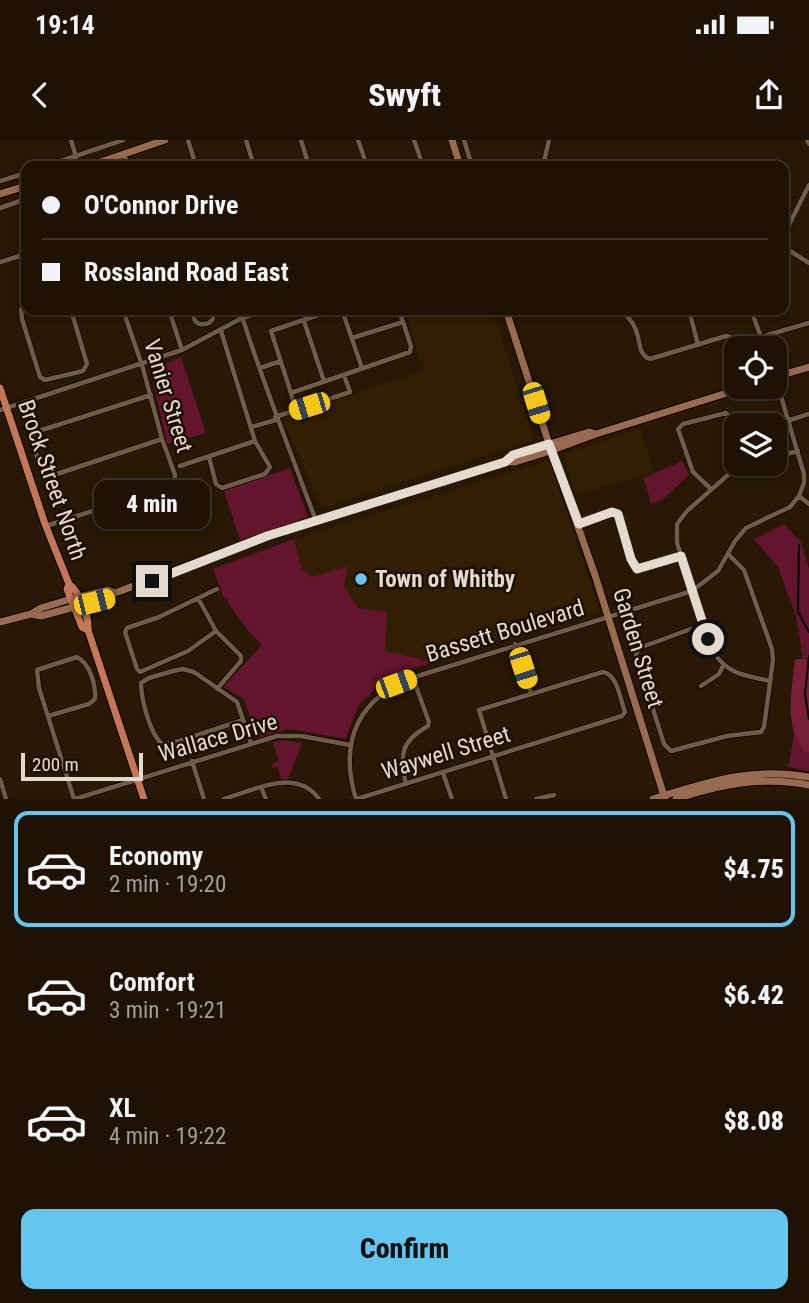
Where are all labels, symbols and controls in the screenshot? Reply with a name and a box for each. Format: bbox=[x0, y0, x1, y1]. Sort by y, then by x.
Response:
text: 19:14 bbox=[35, 10, 95, 40]
icon: back bbox=[21, 76, 59, 114]
text: Swyft bbox=[368, 76, 441, 114]
icon: share bbox=[750, 76, 788, 114]
text: O'Connor Drive bbox=[84, 190, 239, 220]
text: Rossland Road East bbox=[84, 257, 289, 287]
street label: Vanier Street bbox=[138, 336, 198, 456]
map controls bbox=[724, 336, 787, 476]
button: locate bbox=[724, 336, 787, 399]
car bbox=[520, 380, 553, 426]
car bbox=[286, 390, 333, 422]
street label: Brock Street North bbox=[12, 396, 92, 564]
button: layers bbox=[724, 413, 787, 476]
callout: 4 min bbox=[94, 480, 210, 528]
text: 4 min bbox=[126, 491, 178, 518]
route end bbox=[136, 565, 168, 597]
place label: Town of Whitby bbox=[375, 566, 516, 593]
marker: Town of Whitby bbox=[353, 571, 369, 587]
street label: Garden Street bbox=[607, 585, 669, 711]
car bbox=[72, 587, 117, 617]
street label: Bassett Boulevard bbox=[423, 594, 587, 668]
route start bbox=[692, 623, 724, 655]
car bbox=[507, 645, 540, 691]
car bbox=[373, 667, 420, 701]
street label: Wallace Drive bbox=[155, 708, 281, 768]
street label: Waywell Street bbox=[378, 721, 514, 785]
scale bar bbox=[21, 750, 144, 782]
text: 200 m bbox=[32, 753, 79, 776]
icon: car bbox=[25, 838, 88, 901]
text: Economy bbox=[109, 841, 203, 871]
text: $4.75 bbox=[723, 854, 784, 884]
text: 2 min · 19:20 bbox=[109, 871, 226, 898]
icon: car bbox=[25, 964, 88, 1027]
text: Comfort bbox=[109, 967, 195, 997]
text: $6.42 bbox=[723, 980, 784, 1010]
text: 3 min · 19:21 bbox=[109, 997, 226, 1024]
icon: car bbox=[25, 1090, 88, 1153]
text: XL bbox=[109, 1093, 136, 1123]
text: $8.08 bbox=[723, 1106, 784, 1136]
text: 4 min · 19:22 bbox=[109, 1123, 226, 1150]
button: Confirm bbox=[21, 1209, 788, 1289]

